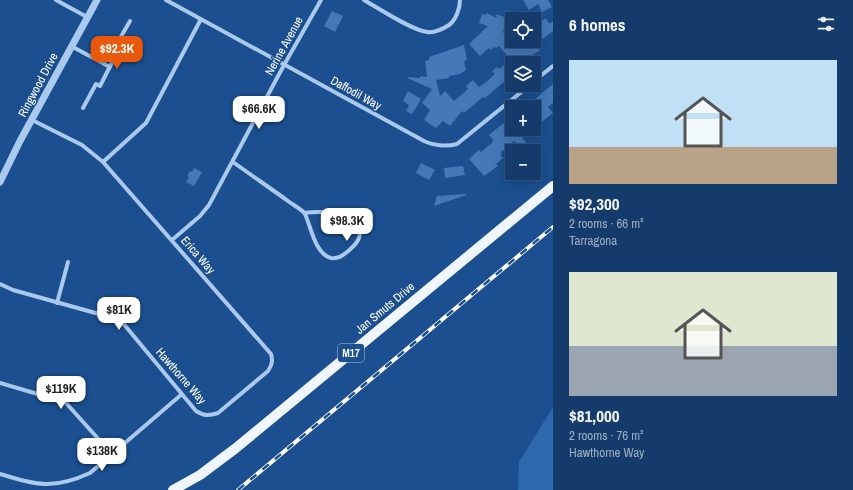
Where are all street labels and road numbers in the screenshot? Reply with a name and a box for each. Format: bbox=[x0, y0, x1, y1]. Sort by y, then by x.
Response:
street label: Nerine Avenue bbox=[261, 14, 307, 78]
street label: Ringwood Drive bbox=[14, 50, 62, 120]
street label: Daffodil Way bbox=[328, 72, 384, 114]
street label: Erica Way bbox=[177, 233, 219, 277]
street label: Jan Smuts Drive bbox=[352, 278, 418, 338]
street label: Hawthorne Way bbox=[152, 344, 210, 408]
road number: M17 bbox=[338, 344, 364, 362]

